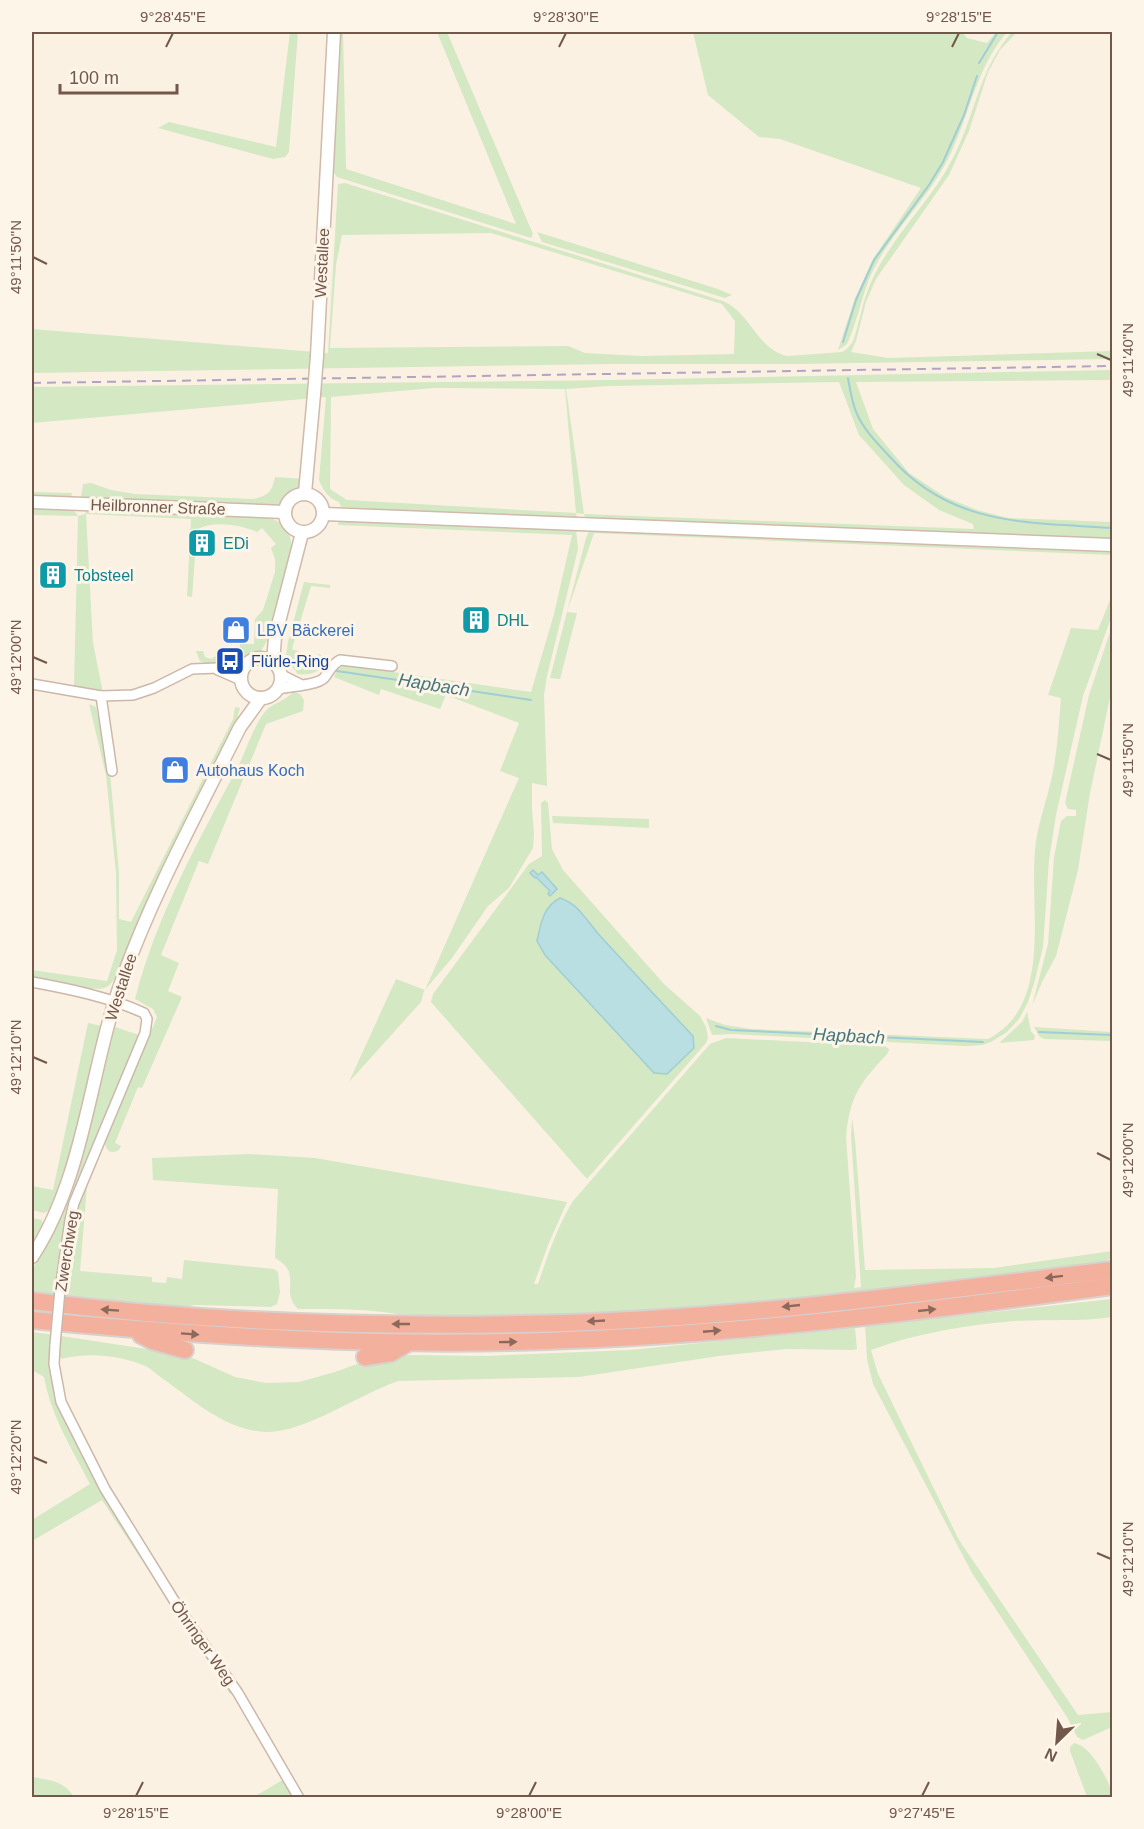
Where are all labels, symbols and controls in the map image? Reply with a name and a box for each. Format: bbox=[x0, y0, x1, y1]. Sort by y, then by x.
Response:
text: 9°28'45"E bbox=[140, 8, 206, 25]
text: 9°28'30"E bbox=[533, 8, 599, 25]
text: 9°28'15"E bbox=[926, 8, 992, 25]
scale bar bbox=[60, 57, 177, 95]
text: 100 m bbox=[69, 68, 119, 88]
text: 49°11'50"N bbox=[7, 220, 24, 294]
street label: Westallee bbox=[312, 228, 332, 298]
text: 49°11'40"N bbox=[1119, 323, 1136, 397]
street label: Heilbronner Straße bbox=[90, 496, 226, 518]
building icon: EDi bbox=[186, 527, 218, 559]
place label: EDi bbox=[223, 535, 249, 552]
building icon: Tobsteel bbox=[37, 559, 69, 591]
place label: Tobsteel bbox=[74, 567, 134, 584]
building icon: DHL bbox=[460, 604, 492, 636]
place label: DHL bbox=[497, 612, 529, 629]
shop icon: LBV Bäckerei bbox=[220, 614, 252, 646]
text: 49°12'00"N bbox=[7, 619, 24, 695]
place label: LBV Bäckerei bbox=[257, 622, 354, 639]
bus stop icon: Flürle-Ring bbox=[214, 645, 246, 677]
place label: Flürle-Ring bbox=[251, 653, 329, 670]
water label: Hapbach bbox=[397, 669, 471, 701]
text: 49°11'50"N bbox=[1119, 723, 1136, 797]
shop icon: Autohaus Koch bbox=[159, 754, 191, 786]
place label: Autohaus Koch bbox=[196, 762, 305, 779]
street label: Westallee bbox=[102, 951, 140, 1023]
text: 49°12'10"N bbox=[7, 1019, 24, 1095]
water label: Hapbach bbox=[812, 1024, 886, 1048]
text: 49°12'00"N bbox=[1119, 1122, 1136, 1198]
street label: Zwerchweg bbox=[52, 1209, 82, 1293]
one-way arrow bbox=[1045, 1272, 1064, 1282]
one-way arrow bbox=[781, 1302, 800, 1311]
one-way arrow bbox=[101, 1305, 120, 1315]
one-way arrow bbox=[917, 1305, 936, 1315]
one-way arrow bbox=[587, 1317, 606, 1326]
one-way arrow bbox=[392, 1320, 411, 1329]
one-way arrow bbox=[703, 1326, 722, 1336]
one-way arrow bbox=[180, 1330, 199, 1339]
one-way arrow bbox=[499, 1337, 518, 1346]
text: 49°12'20"N bbox=[7, 1419, 24, 1495]
text: 49°12'10"N bbox=[1119, 1521, 1136, 1597]
street label: Öhringer Weg bbox=[168, 1597, 238, 1689]
north arrow bbox=[1027, 1712, 1087, 1772]
text: N bbox=[1042, 1745, 1060, 1765]
text: 9°28'15"E bbox=[103, 1804, 169, 1821]
text: 9°28'00"E bbox=[496, 1804, 562, 1821]
text: 9°27'45"E bbox=[889, 1804, 955, 1821]

